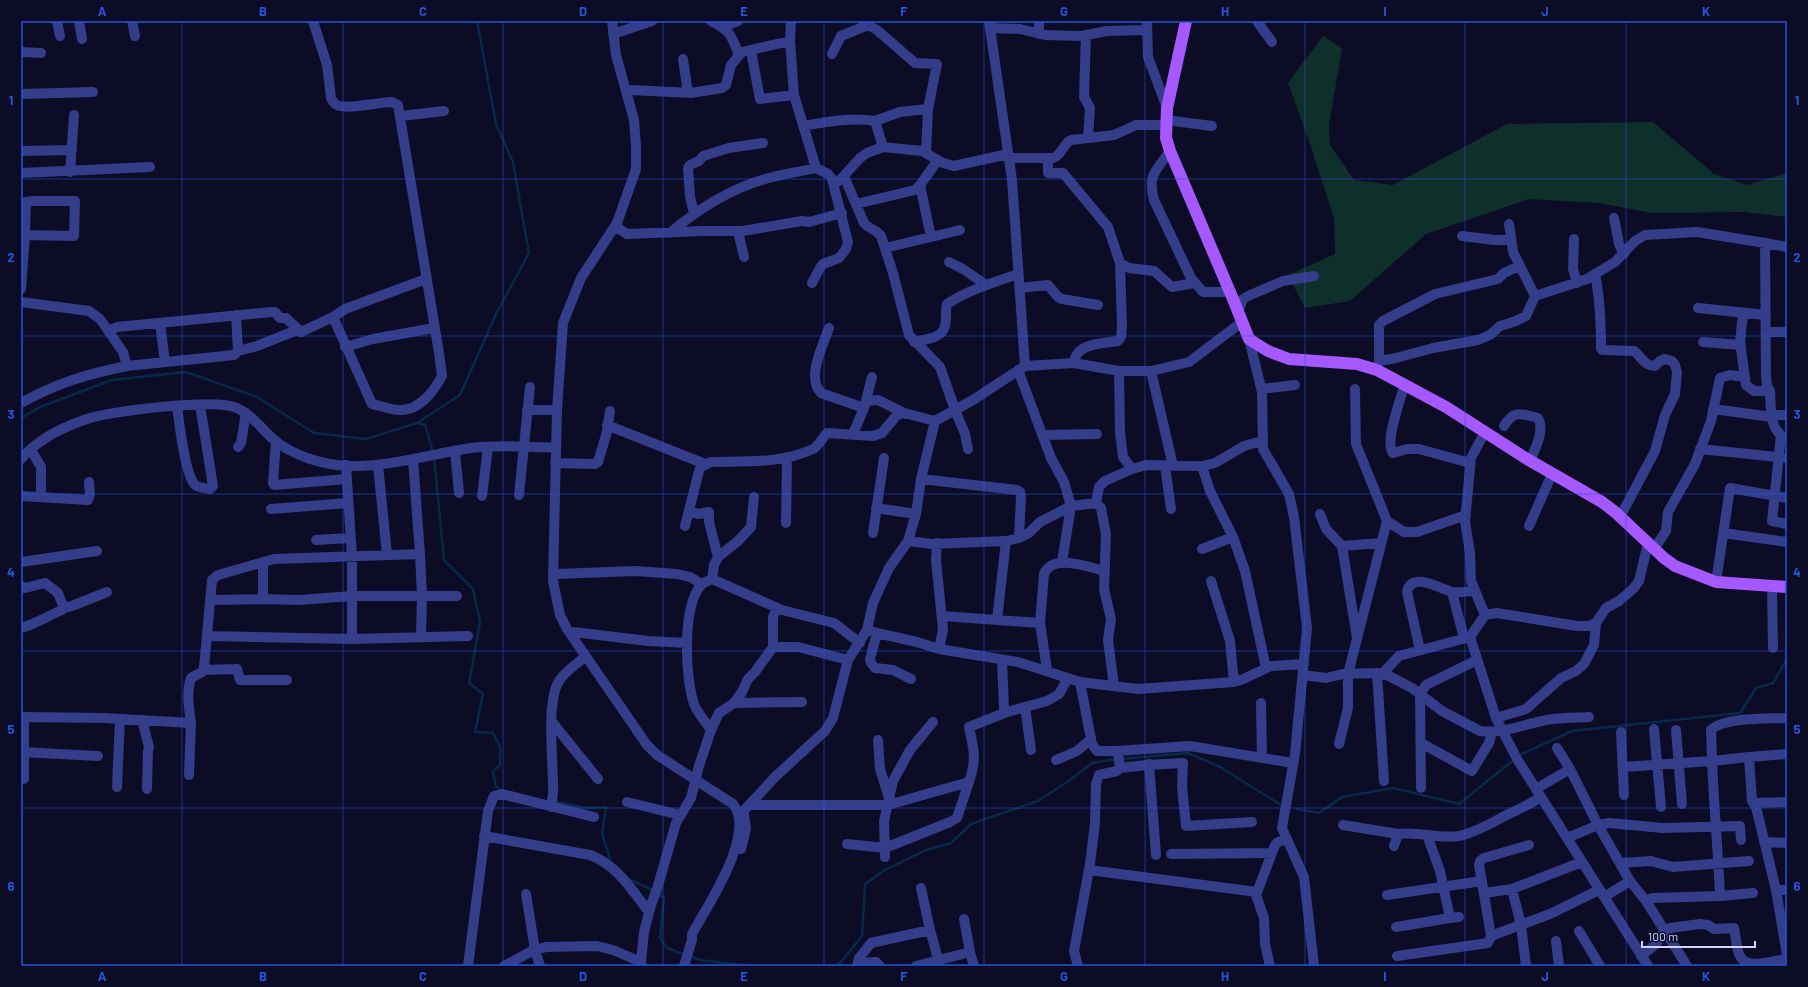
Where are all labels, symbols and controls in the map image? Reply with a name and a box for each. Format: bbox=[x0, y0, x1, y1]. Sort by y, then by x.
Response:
text: A bbox=[98, 3, 107, 19]
text: B bbox=[259, 3, 267, 19]
text: C bbox=[419, 3, 427, 19]
text: D bbox=[579, 3, 587, 19]
text: E bbox=[740, 3, 748, 19]
text: F bbox=[900, 3, 908, 19]
text: G bbox=[1060, 3, 1068, 19]
text: H bbox=[1221, 3, 1229, 19]
text: I bbox=[1383, 3, 1387, 19]
text: J bbox=[1541, 3, 1549, 19]
text: K bbox=[1702, 3, 1710, 19]
text: 1 bbox=[9, 92, 13, 108]
text: 1 bbox=[1795, 92, 1799, 108]
text: 2 bbox=[7, 249, 15, 265]
text: 2 bbox=[1793, 249, 1801, 265]
text: 3 bbox=[7, 406, 15, 422]
text: 3 bbox=[1793, 406, 1801, 422]
text: 4 bbox=[7, 564, 15, 580]
text: 4 bbox=[1793, 564, 1801, 580]
text: 5 bbox=[7, 721, 15, 737]
text: 5 bbox=[1793, 721, 1801, 737]
text: 6 bbox=[8, 878, 15, 894]
text: 6 bbox=[1794, 878, 1801, 894]
scale bar bbox=[1642, 923, 1755, 949]
text: 100 m bbox=[1648, 929, 1678, 943]
text: A bbox=[98, 968, 107, 984]
text: B bbox=[259, 968, 267, 984]
text: C bbox=[419, 968, 427, 984]
text: D bbox=[579, 968, 587, 984]
text: E bbox=[740, 968, 748, 984]
text: F bbox=[900, 968, 908, 984]
text: G bbox=[1060, 968, 1068, 984]
text: H bbox=[1221, 968, 1229, 984]
text: I bbox=[1383, 968, 1387, 984]
text: J bbox=[1541, 968, 1549, 984]
text: K bbox=[1702, 968, 1710, 984]

